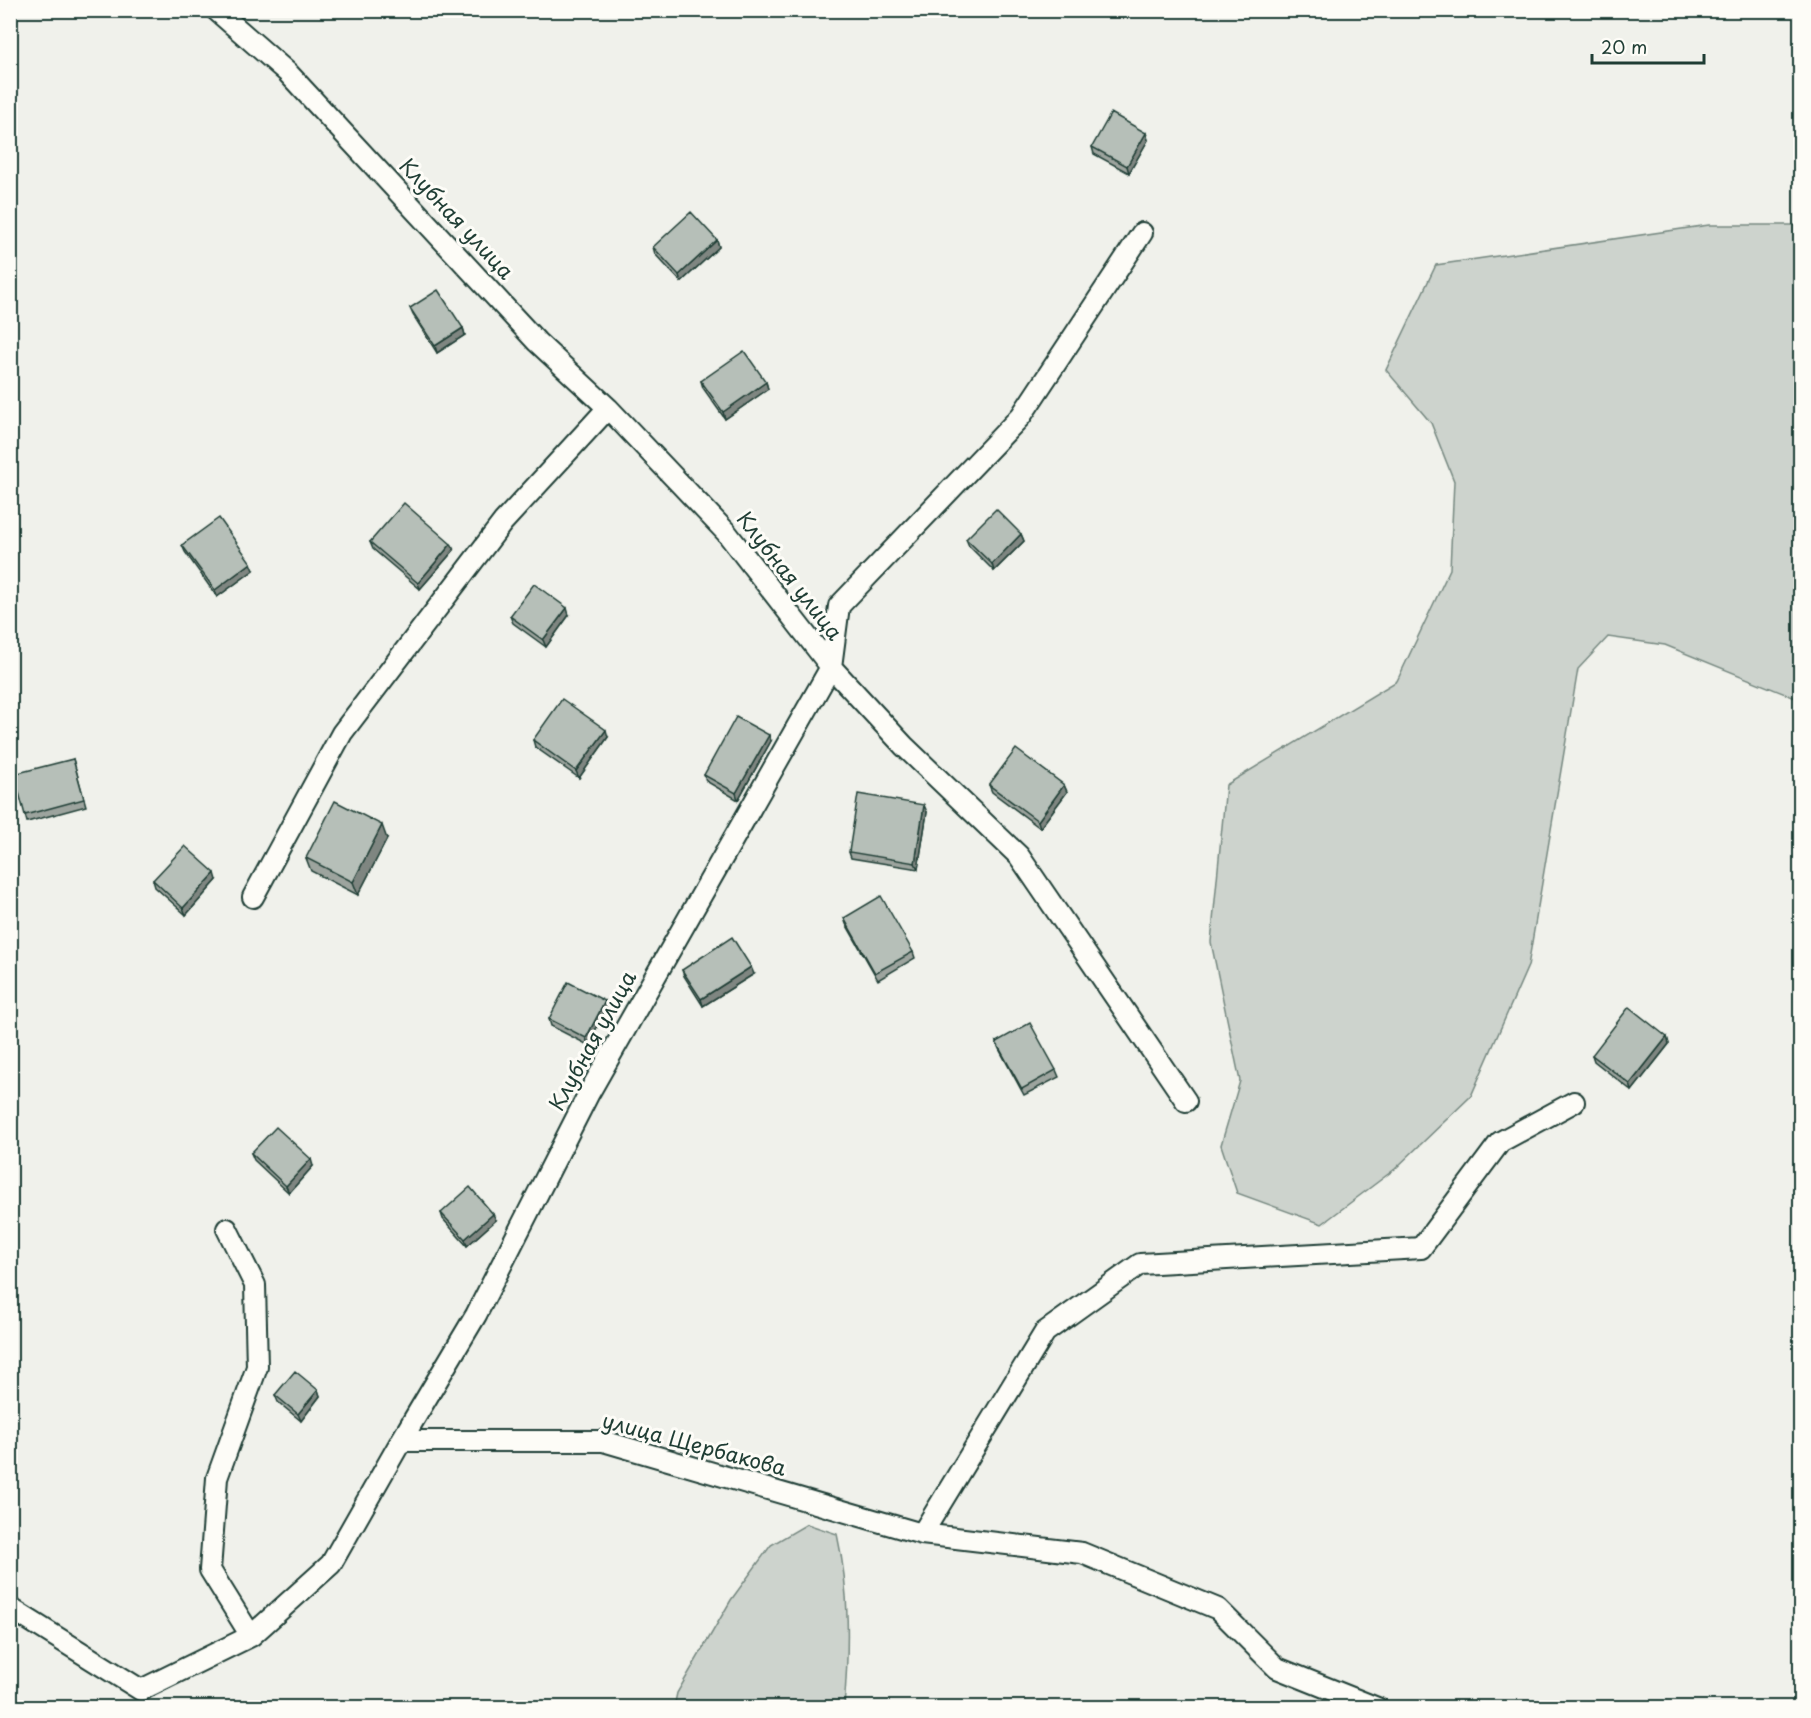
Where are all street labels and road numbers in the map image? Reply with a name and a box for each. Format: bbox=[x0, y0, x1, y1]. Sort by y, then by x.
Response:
street label: Клубная улица bbox=[393, 150, 523, 286]
street label: Клубная улица bbox=[730, 503, 852, 647]
street label: Клубная улица bbox=[539, 963, 643, 1116]
street label: улица Щербакова bbox=[599, 1403, 790, 1483]

